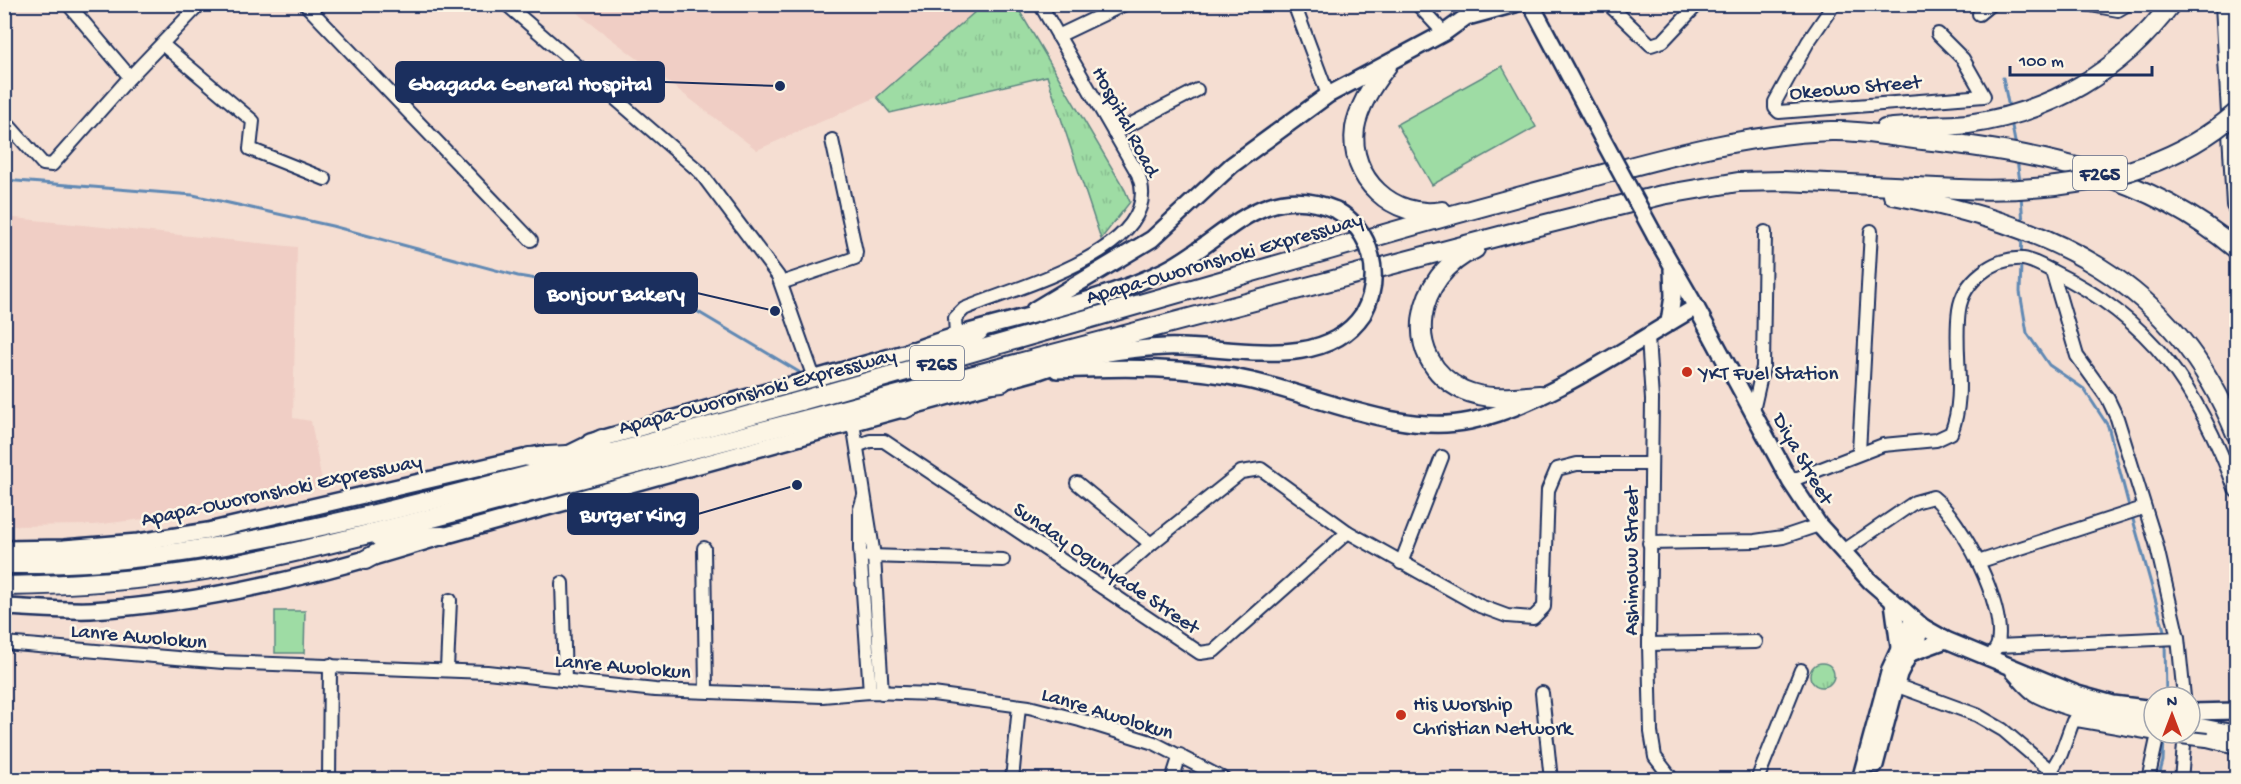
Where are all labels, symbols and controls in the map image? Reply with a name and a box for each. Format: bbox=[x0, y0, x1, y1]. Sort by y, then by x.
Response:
scale bar bbox=[2010, 39, 2152, 77]
text: 100 m bbox=[2018, 52, 2064, 73]
callout: Gbagada General Hospital bbox=[396, 62, 664, 102]
street label: Hospital Road bbox=[1084, 63, 1164, 184]
street label: Okeowo Street bbox=[1789, 71, 1925, 108]
text: Gbagada General Hospital bbox=[408, 73, 652, 99]
road number: F265 bbox=[2073, 156, 2127, 190]
street label: Apapa-Oworonshoki Expressway bbox=[1084, 209, 1366, 312]
callout: Bonjour Bakery bbox=[535, 273, 697, 313]
text: Bonjour Bakery bbox=[546, 283, 685, 309]
street label: Apapa-Oworonshoki Expressway bbox=[616, 344, 899, 443]
road number: F265 bbox=[910, 346, 964, 380]
place label: YKT Fuel Station bbox=[1697, 363, 1838, 388]
marker: YKT Fuel Station bbox=[1680, 365, 1694, 379]
street label: Diya Street bbox=[1764, 408, 1838, 512]
street label: Apapa-Oworonshoki Expressway bbox=[139, 450, 424, 534]
street label: Ashimowu Street bbox=[1621, 484, 1646, 635]
callout: Burger King bbox=[568, 494, 698, 534]
street label: Sunday Ogunyade Street bbox=[1007, 498, 1205, 643]
text: Burger King bbox=[579, 504, 687, 530]
street label: Lanre Awolokun bbox=[69, 620, 208, 657]
street label: Lanre Awolokun bbox=[553, 650, 692, 687]
street label: Lanre Awolokun bbox=[1038, 683, 1176, 747]
north arrow bbox=[2142, 685, 2202, 745]
place label: His Worship Christian Network bbox=[1413, 694, 1575, 743]
text: N bbox=[2167, 694, 2178, 713]
marker: His Worship Christian Network bbox=[1394, 708, 1408, 722]

